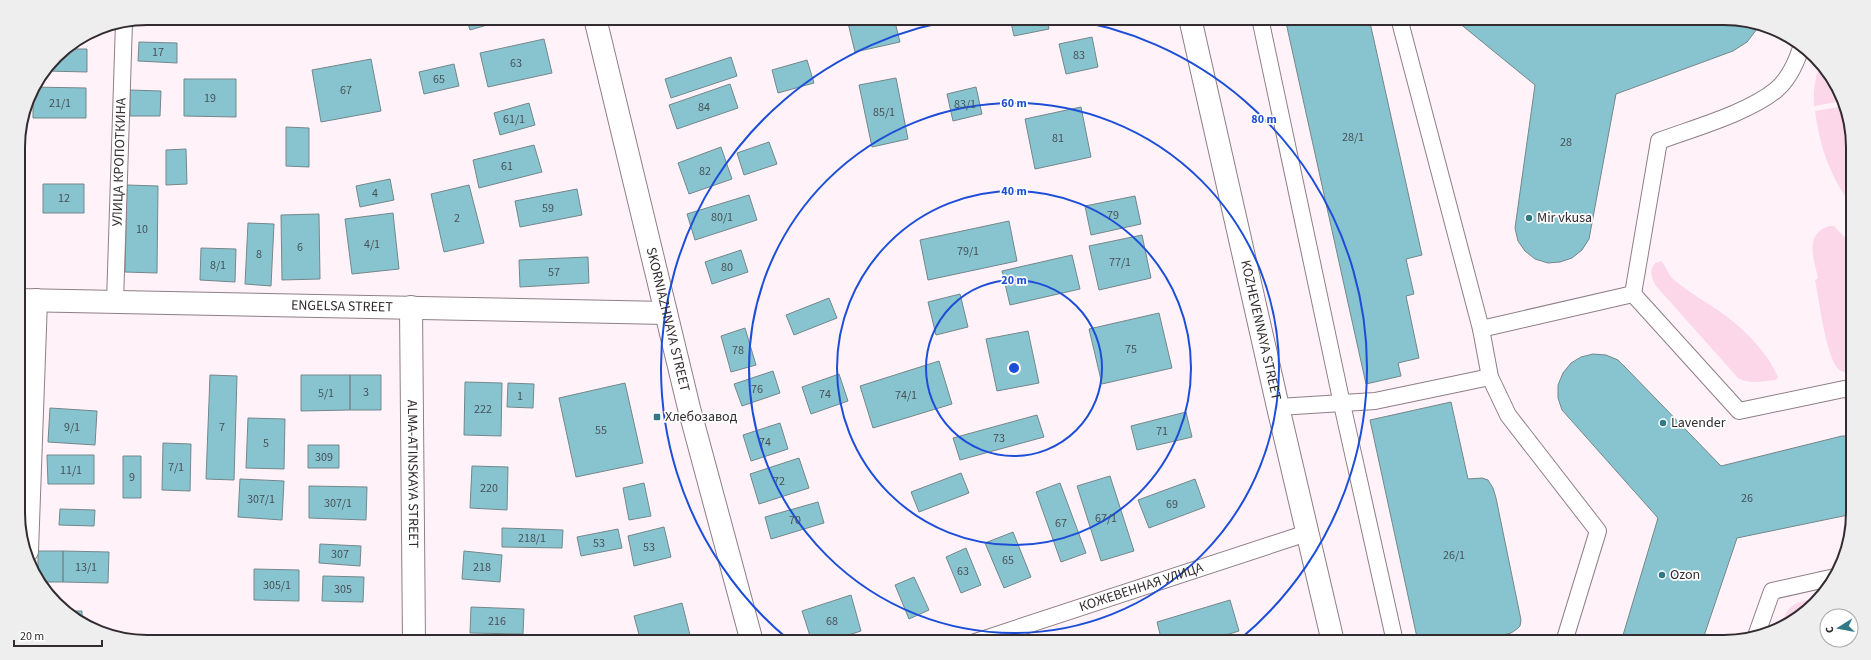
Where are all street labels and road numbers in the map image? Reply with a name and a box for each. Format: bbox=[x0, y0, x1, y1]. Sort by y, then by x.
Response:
street label: УЛИЦА КРОПОТКИНА bbox=[107, 97, 132, 227]
street label: SKORNIAZHNAYA STREET bbox=[641, 245, 695, 394]
street label: KOZHEVENNAYA STREET bbox=[1235, 258, 1286, 403]
street label: ENGELSA STREET bbox=[291, 295, 394, 318]
street label: ALMA-ATINSKAYA STREET bbox=[402, 400, 423, 549]
street label: КОЖЕВЕННАЯ УЛИЦА bbox=[1077, 558, 1206, 617]

